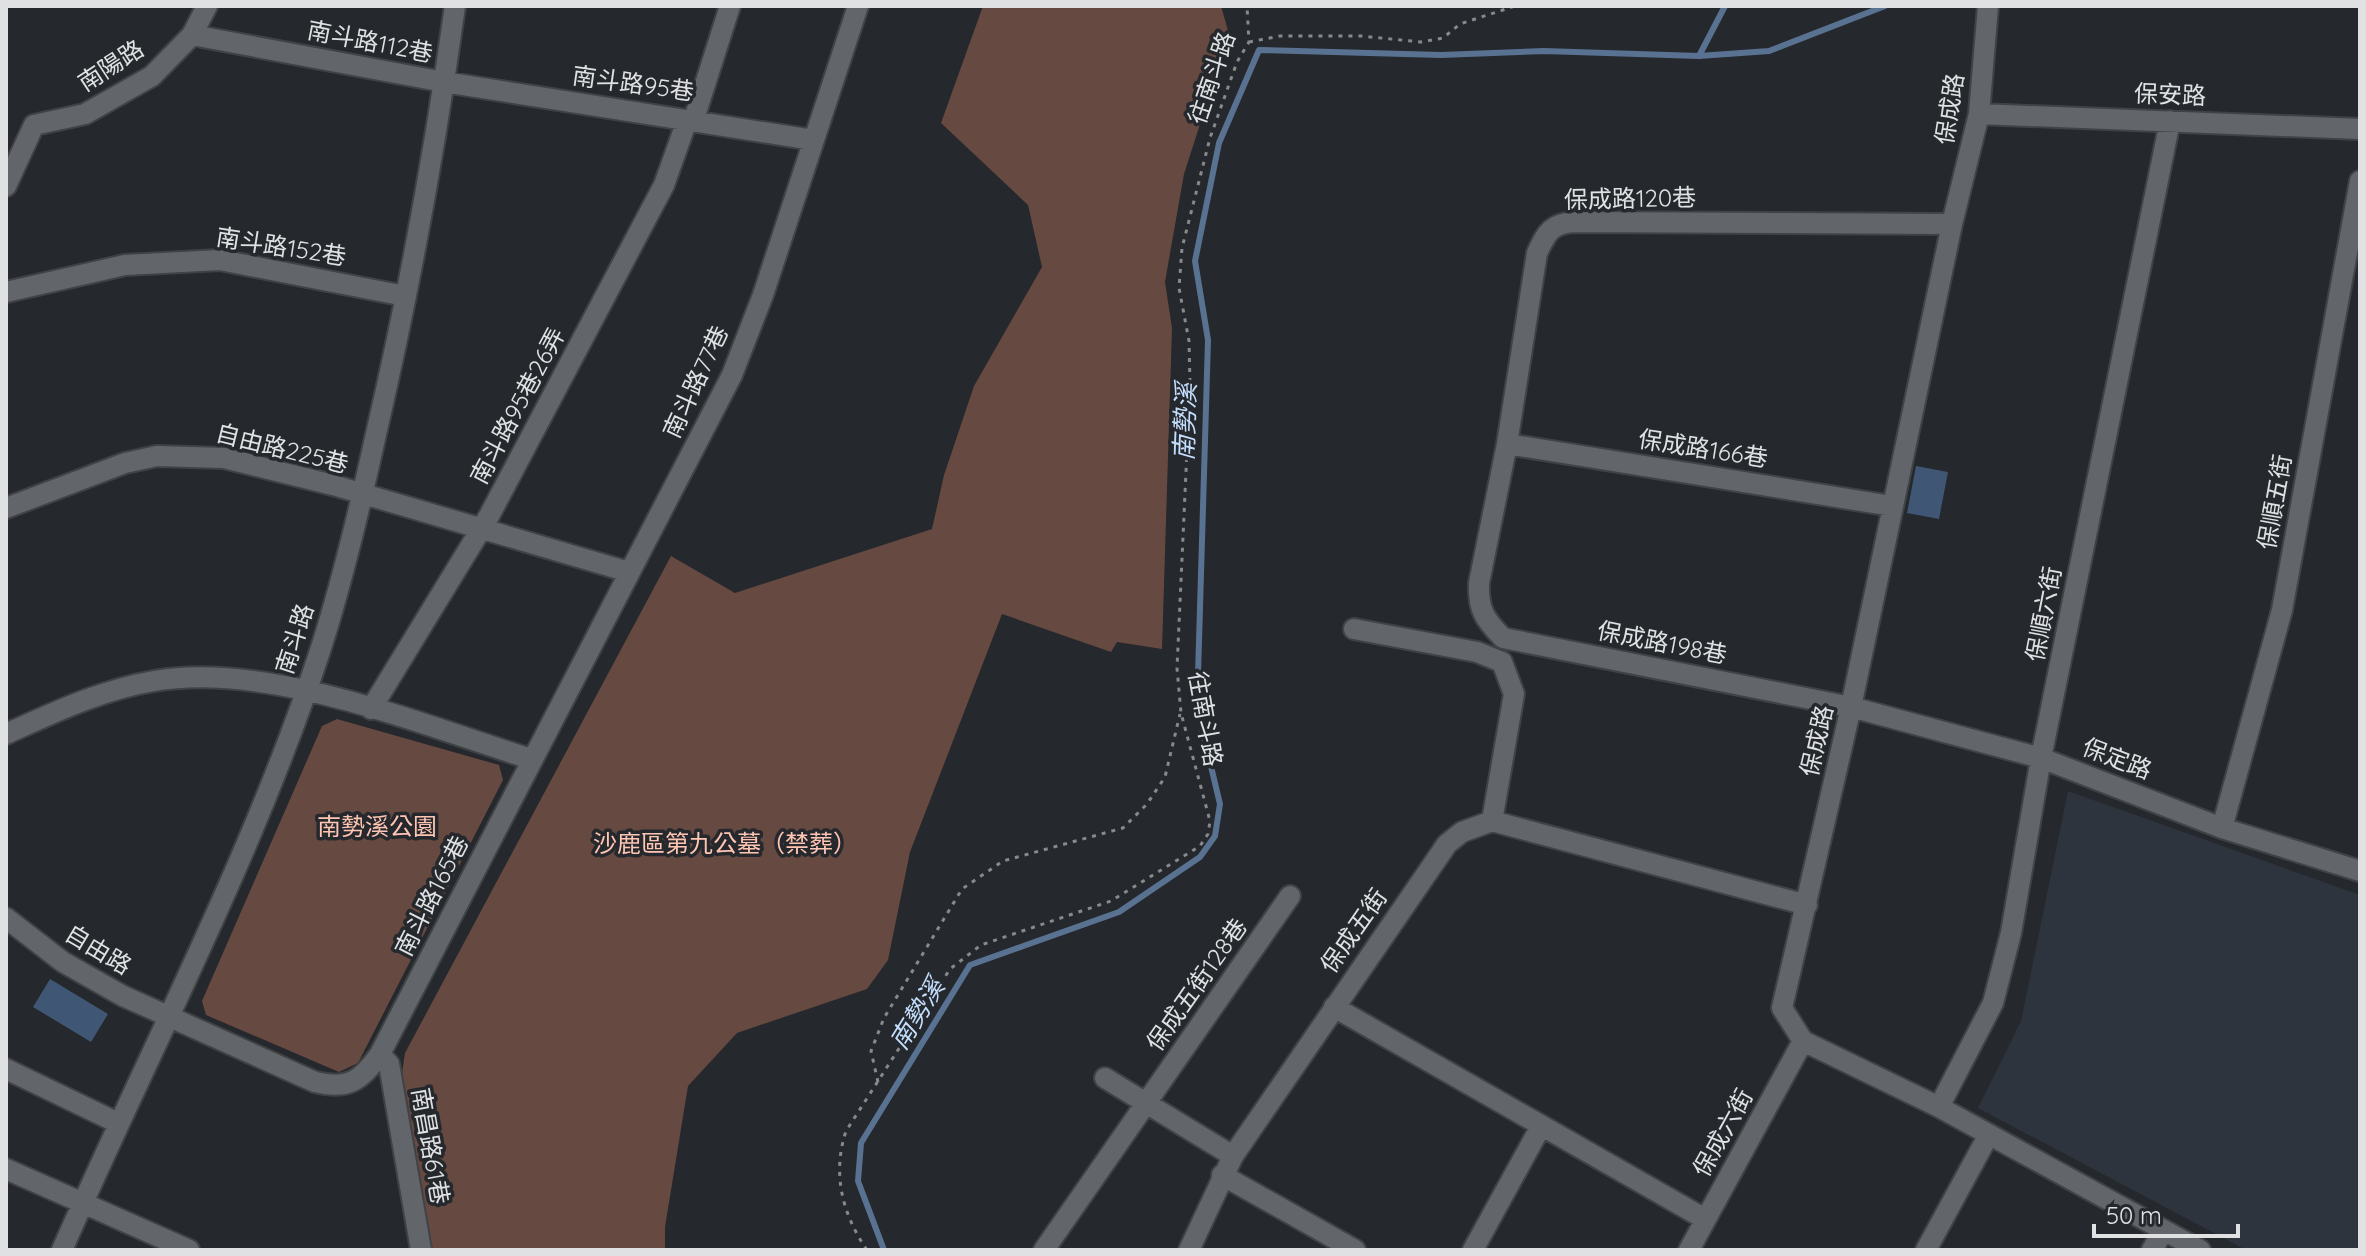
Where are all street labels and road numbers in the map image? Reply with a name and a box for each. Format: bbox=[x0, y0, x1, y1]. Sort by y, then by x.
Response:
street label: 南斗路112巷 bbox=[305, 14, 435, 68]
street label: 往南斗路 bbox=[1181, 27, 1241, 128]
street label: 南陽路 bbox=[72, 33, 149, 97]
street label: 南斗路95巷 bbox=[570, 60, 696, 106]
street label: 保成路 bbox=[1929, 71, 1969, 147]
street label: 保安路 bbox=[2134, 78, 2207, 110]
street label: 保成路120巷 bbox=[1563, 182, 1696, 214]
street label: 南斗路152巷 bbox=[214, 221, 348, 271]
street label: 南斗路77巷 bbox=[656, 321, 734, 443]
street label: 南斗路95巷26弄 bbox=[463, 322, 571, 489]
street label: 自由路225巷 bbox=[213, 417, 352, 479]
street label: 保成路166巷 bbox=[1636, 423, 1770, 473]
street label: 保順五街 bbox=[2251, 452, 2297, 552]
street label: 保順六街 bbox=[2019, 564, 2067, 664]
street label: 南斗路 bbox=[269, 600, 319, 678]
street label: 保成路198巷 bbox=[1595, 615, 1729, 669]
street label: 往南斗路 bbox=[1183, 669, 1229, 769]
street label: 保成路 bbox=[1793, 702, 1839, 779]
street label: 保定路 bbox=[2078, 731, 2156, 785]
street label: 南斗路165巷 bbox=[388, 830, 474, 961]
street label: 保成五街 bbox=[1313, 883, 1393, 978]
street label: 保成五街128巷 bbox=[1139, 912, 1253, 1057]
street label: 自由路 bbox=[60, 918, 137, 981]
street label: 保成六街 bbox=[1686, 1083, 1759, 1182]
street label: 南昌路61巷 bbox=[406, 1085, 456, 1206]

